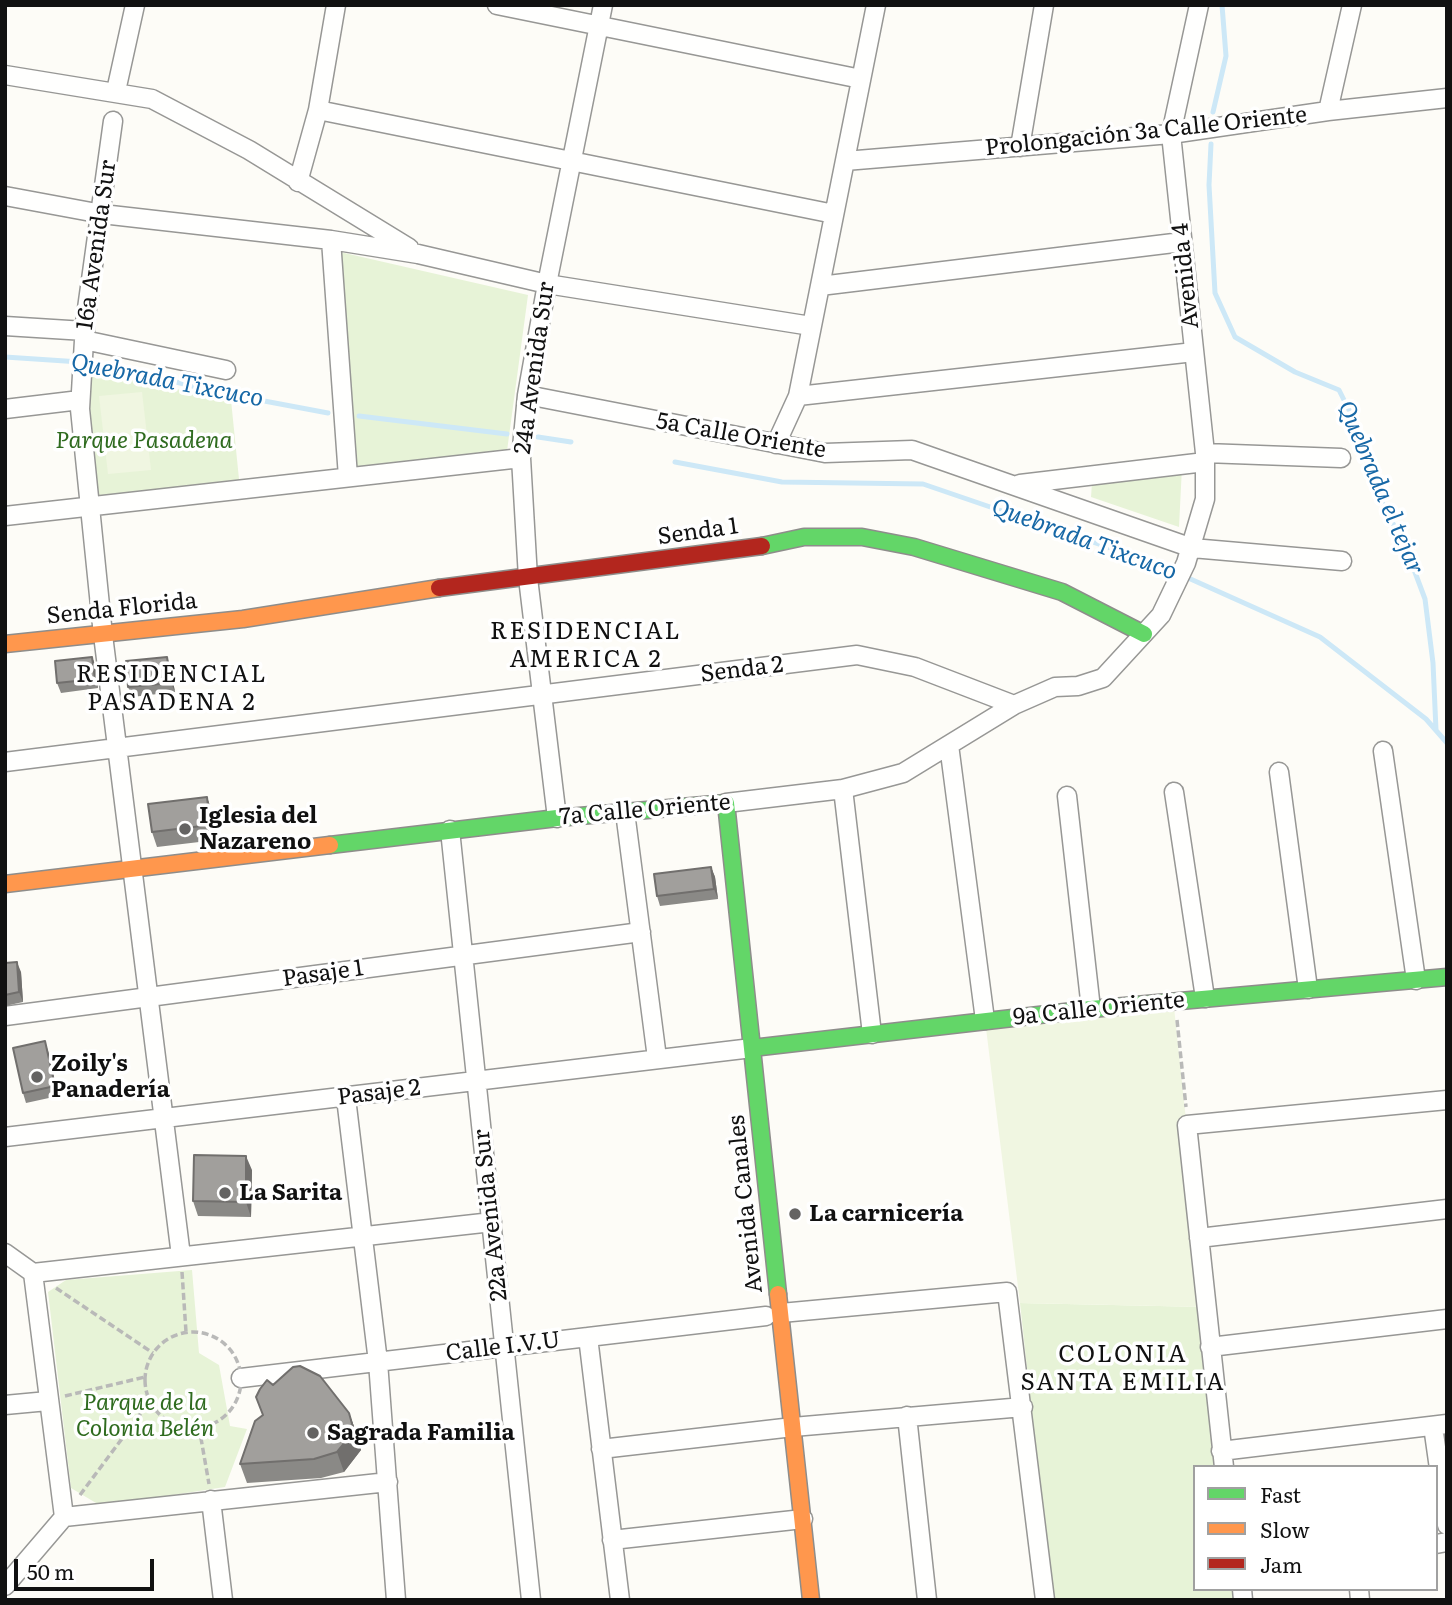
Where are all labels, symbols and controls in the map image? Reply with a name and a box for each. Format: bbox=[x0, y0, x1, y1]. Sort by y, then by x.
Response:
street label: Prolongación 3a Calle Oriente bbox=[984, 101, 1308, 163]
street label: 16a Avenida Sur bbox=[71, 158, 123, 332]
street label: Avenida 4 bbox=[1167, 222, 1205, 330]
street label: 24a Avenida Sur bbox=[509, 280, 561, 456]
water label: Quebrada Tixcuco bbox=[68, 348, 266, 414]
water label: Quebrada el tejar bbox=[1330, 397, 1430, 579]
street label: 5a Calle Oriente bbox=[654, 407, 828, 465]
park label: Parque Pasadena bbox=[55, 427, 233, 455]
water label: Quebrada Tixcuco bbox=[987, 493, 1181, 587]
street label: Senda 1 bbox=[656, 513, 740, 551]
street label: Senda Florida bbox=[45, 587, 199, 631]
district label: RESIDENCIAL AMERICA 2 bbox=[491, 618, 681, 674]
street label: Senda 2 bbox=[699, 651, 785, 689]
district label: RESIDENCIAL PASADENA 2 bbox=[77, 661, 267, 717]
street label: 7a Calle Oriente bbox=[558, 789, 732, 831]
place label: Iglesia del Nazareno bbox=[199, 802, 317, 856]
marker: Iglesia del Nazareno bbox=[177, 821, 193, 837]
street label: Pasaje 1 bbox=[281, 955, 365, 993]
street label: 9a Calle Oriente bbox=[1012, 986, 1186, 1032]
place label: Zoily's Panadería bbox=[51, 1050, 170, 1104]
marker: Zoily's Panadería bbox=[29, 1069, 45, 1085]
street label: Pasaje 2 bbox=[336, 1074, 422, 1112]
street label: Avenida Canales bbox=[723, 1114, 769, 1294]
street label: 22a Avenida Sur bbox=[468, 1128, 514, 1302]
place label: La Sarita bbox=[239, 1179, 342, 1207]
marker: La Sarita bbox=[217, 1185, 233, 1201]
place label: La carnicería bbox=[809, 1200, 963, 1228]
marker: La carnicería bbox=[787, 1206, 803, 1222]
street label: Calle I.V.U bbox=[444, 1326, 562, 1368]
district label: COLONIA SANTA EMILIA bbox=[1022, 1341, 1224, 1397]
park label: Parque de la Colonia Belén bbox=[76, 1389, 214, 1443]
place label: Sagrada Familia bbox=[327, 1419, 515, 1447]
marker: Sagrada Familia bbox=[305, 1425, 321, 1441]
legend bbox=[1193, 1465, 1438, 1591]
text: Fast bbox=[1260, 1478, 1301, 1509]
text: Slow bbox=[1260, 1513, 1310, 1544]
scale bar bbox=[18, 1546, 158, 1590]
text: Jam bbox=[1260, 1548, 1302, 1579]
text: 50 m bbox=[27, 1555, 74, 1586]

